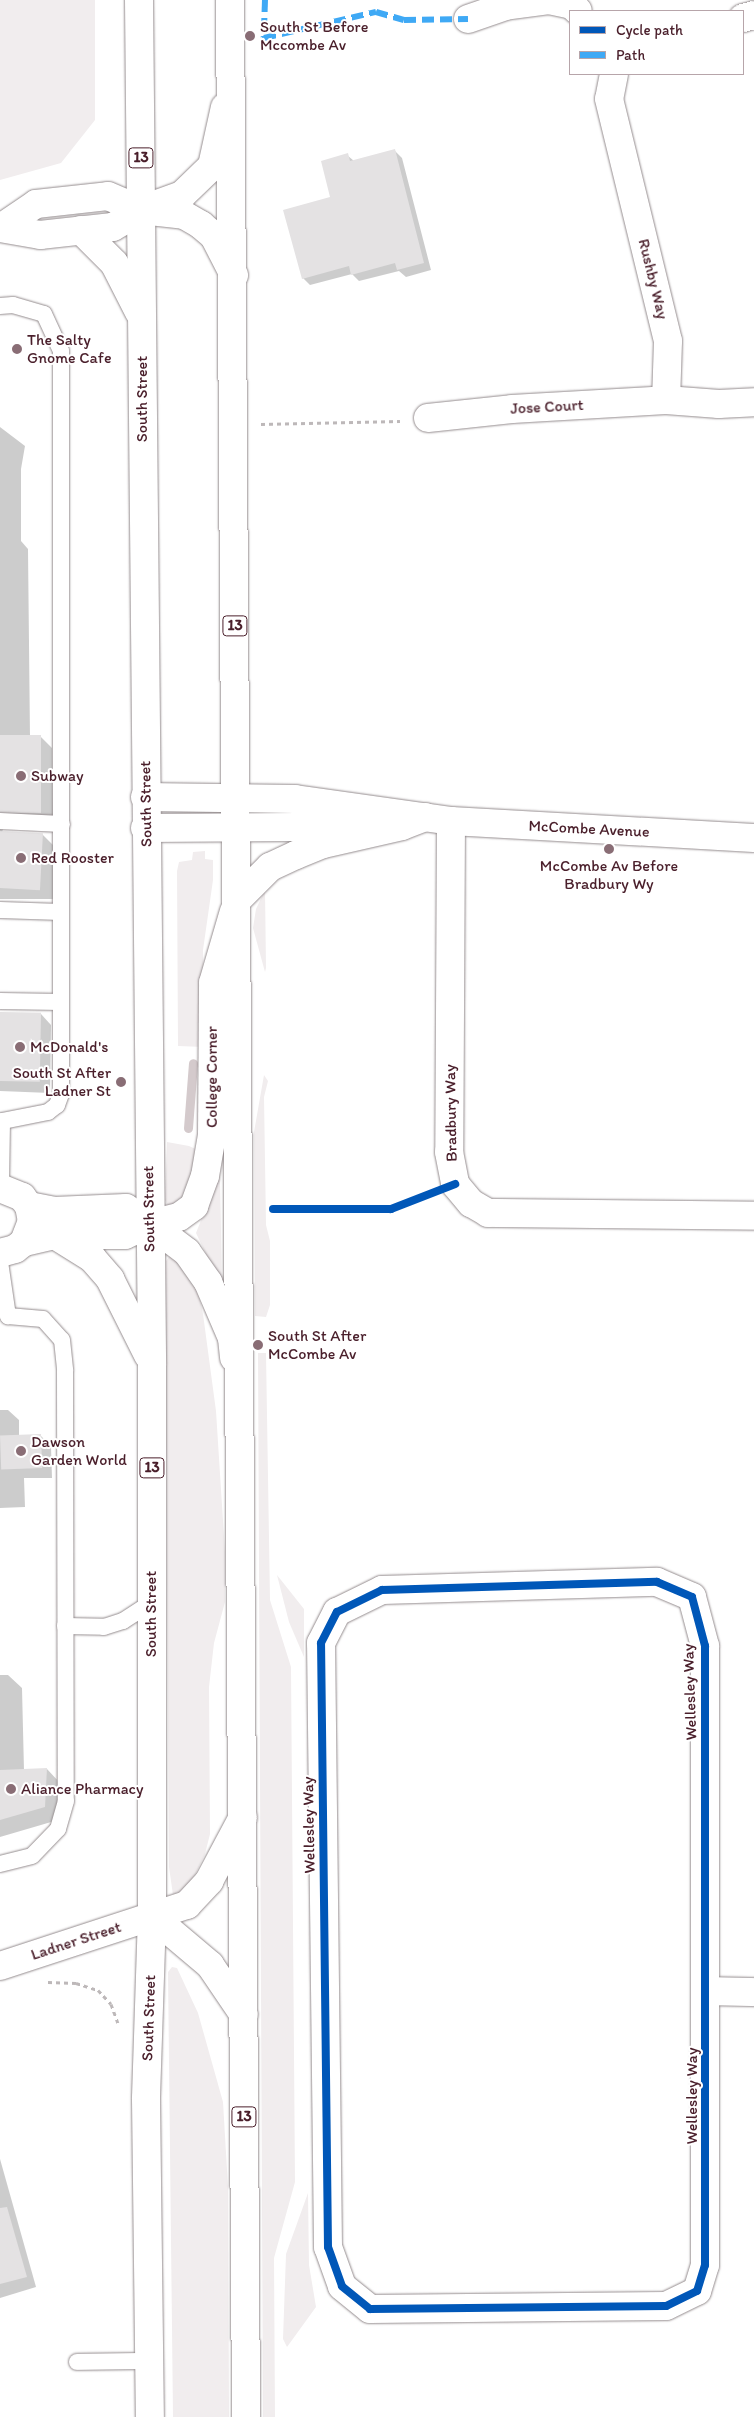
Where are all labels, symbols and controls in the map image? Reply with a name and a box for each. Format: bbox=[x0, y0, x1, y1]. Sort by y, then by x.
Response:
legend bbox=[569, 10, 744, 75]
place label: South St Before Mccombe Av bbox=[260, 17, 368, 55]
text: Cycle path bbox=[616, 21, 683, 39]
marker: South St Before Mccombe Av bbox=[244, 30, 256, 42]
text: Path bbox=[616, 46, 645, 64]
road number: 13 bbox=[127, 146, 155, 170]
street label: Rushby Way bbox=[634, 237, 672, 321]
place label: The Salty Gnome Cafe bbox=[27, 330, 111, 368]
marker: The Salty Gnome Cafe bbox=[11, 343, 23, 355]
street label: South Street bbox=[132, 356, 152, 442]
street label: Jose Court bbox=[510, 395, 584, 419]
road number: 13 bbox=[221, 614, 249, 638]
street label: South Street bbox=[136, 761, 156, 847]
place label: Subway bbox=[31, 766, 83, 786]
marker: Subway bbox=[15, 770, 27, 782]
street label: McCombe Avenue bbox=[528, 816, 650, 842]
marker: McCombe Av Before Bradbury Wy bbox=[603, 843, 615, 855]
place label: Red Rooster bbox=[31, 848, 114, 868]
marker: Red Rooster bbox=[15, 852, 27, 864]
place label: McCombe Av Before Bradbury Wy bbox=[540, 856, 678, 894]
street label: College Corner bbox=[202, 1026, 222, 1128]
place label: McDonald's bbox=[30, 1037, 108, 1057]
marker: McDonald's bbox=[14, 1041, 26, 1053]
place label: South St After Ladner St bbox=[13, 1063, 111, 1101]
street label: Bradbury Way bbox=[441, 1064, 461, 1162]
marker: South St After Ladner St bbox=[115, 1076, 127, 1088]
street label: South Street bbox=[139, 1166, 159, 1252]
place label: South St After McCombe Av bbox=[268, 1326, 366, 1364]
marker: South St After McCombe Av bbox=[252, 1339, 264, 1351]
place label: Dawson Garden World bbox=[31, 1432, 126, 1470]
marker: Dawson Garden World bbox=[15, 1445, 27, 1457]
road number: 13 bbox=[138, 1456, 166, 1480]
street label: South Street bbox=[141, 1571, 161, 1657]
street label: Wellesley Way bbox=[679, 1643, 701, 1741]
street label: Wellesley Way bbox=[299, 1776, 319, 1874]
place label: Aliance Pharmacy bbox=[21, 1779, 144, 1799]
marker: Aliance Pharmacy bbox=[5, 1783, 17, 1795]
street label: Ladner Street bbox=[29, 1917, 123, 1965]
street label: South Street bbox=[138, 1975, 160, 2061]
street label: Wellesley Way bbox=[682, 2048, 702, 2144]
road number: 13 bbox=[230, 2104, 258, 2130]

